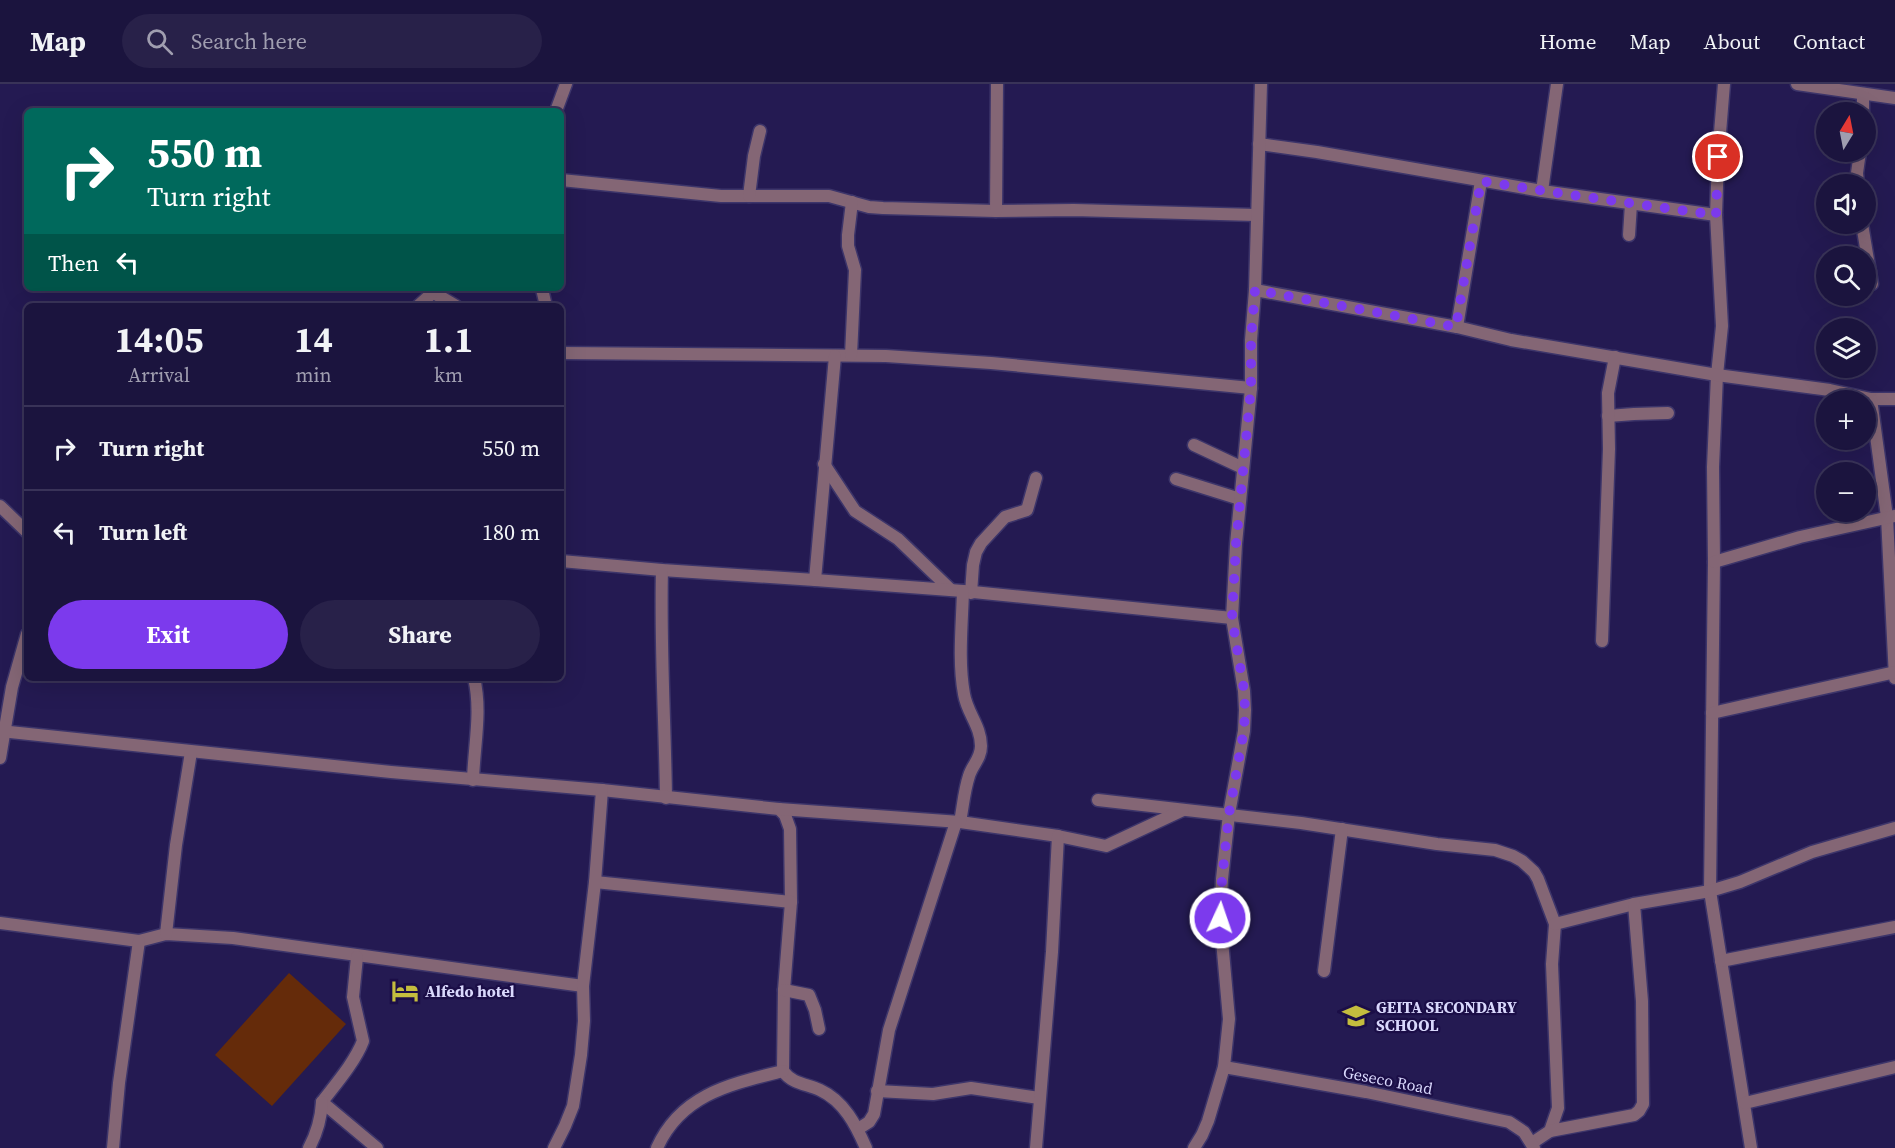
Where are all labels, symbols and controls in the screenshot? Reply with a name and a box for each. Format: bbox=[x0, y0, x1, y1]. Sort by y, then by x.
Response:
search box bbox=[122, 14, 542, 68]
text: Map bbox=[30, 22, 86, 60]
icon: search bbox=[143, 25, 176, 58]
text: Search here bbox=[191, 26, 307, 56]
text: Home bbox=[1539, 27, 1597, 56]
text: Map bbox=[1630, 27, 1671, 56]
text: About bbox=[1704, 27, 1760, 56]
text: Contact bbox=[1793, 27, 1865, 56]
north arrow bbox=[1816, 102, 1876, 162]
map controls bbox=[1816, 102, 1876, 522]
text: 550 m bbox=[147, 123, 262, 181]
pin bbox=[1692, 131, 1743, 182]
icon: right bbox=[48, 132, 126, 210]
icon: arrive bbox=[1701, 140, 1734, 173]
button: sound bbox=[1816, 174, 1876, 234]
text: Turn right bbox=[147, 178, 271, 215]
icon: left bbox=[111, 246, 144, 279]
button: search bbox=[1816, 246, 1876, 306]
text: Then bbox=[48, 248, 99, 278]
text: 14:05 bbox=[115, 315, 203, 364]
text: 14 bbox=[294, 315, 333, 364]
text: 1.1 bbox=[424, 315, 473, 364]
button: layers bbox=[1816, 318, 1876, 378]
text: Arrival bbox=[128, 361, 190, 389]
text: min bbox=[295, 361, 332, 389]
text: km bbox=[434, 361, 463, 389]
button: + bbox=[1816, 390, 1876, 450]
icon: right bbox=[48, 432, 81, 465]
text: Turn right bbox=[99, 433, 204, 463]
text: 550 m bbox=[482, 433, 540, 463]
button: − bbox=[1816, 462, 1876, 522]
icon: left bbox=[48, 516, 81, 549]
text: Turn left bbox=[99, 517, 187, 547]
text: 180 m bbox=[482, 517, 540, 547]
button: Exit bbox=[48, 600, 288, 669]
button: Share bbox=[300, 600, 540, 669]
position arrow bbox=[1188, 886, 1252, 950]
hotel icon: Alfedo hotel bbox=[390, 976, 420, 1006]
place label: Alfedo hotel bbox=[425, 980, 515, 1002]
place label: GEITA SECONDARY SCHOOL bbox=[1376, 996, 1517, 1036]
school or university icon: GEITA SECONDARY SCHOOL bbox=[1341, 1001, 1371, 1031]
street label: Geseco Road bbox=[1341, 1061, 1435, 1099]

